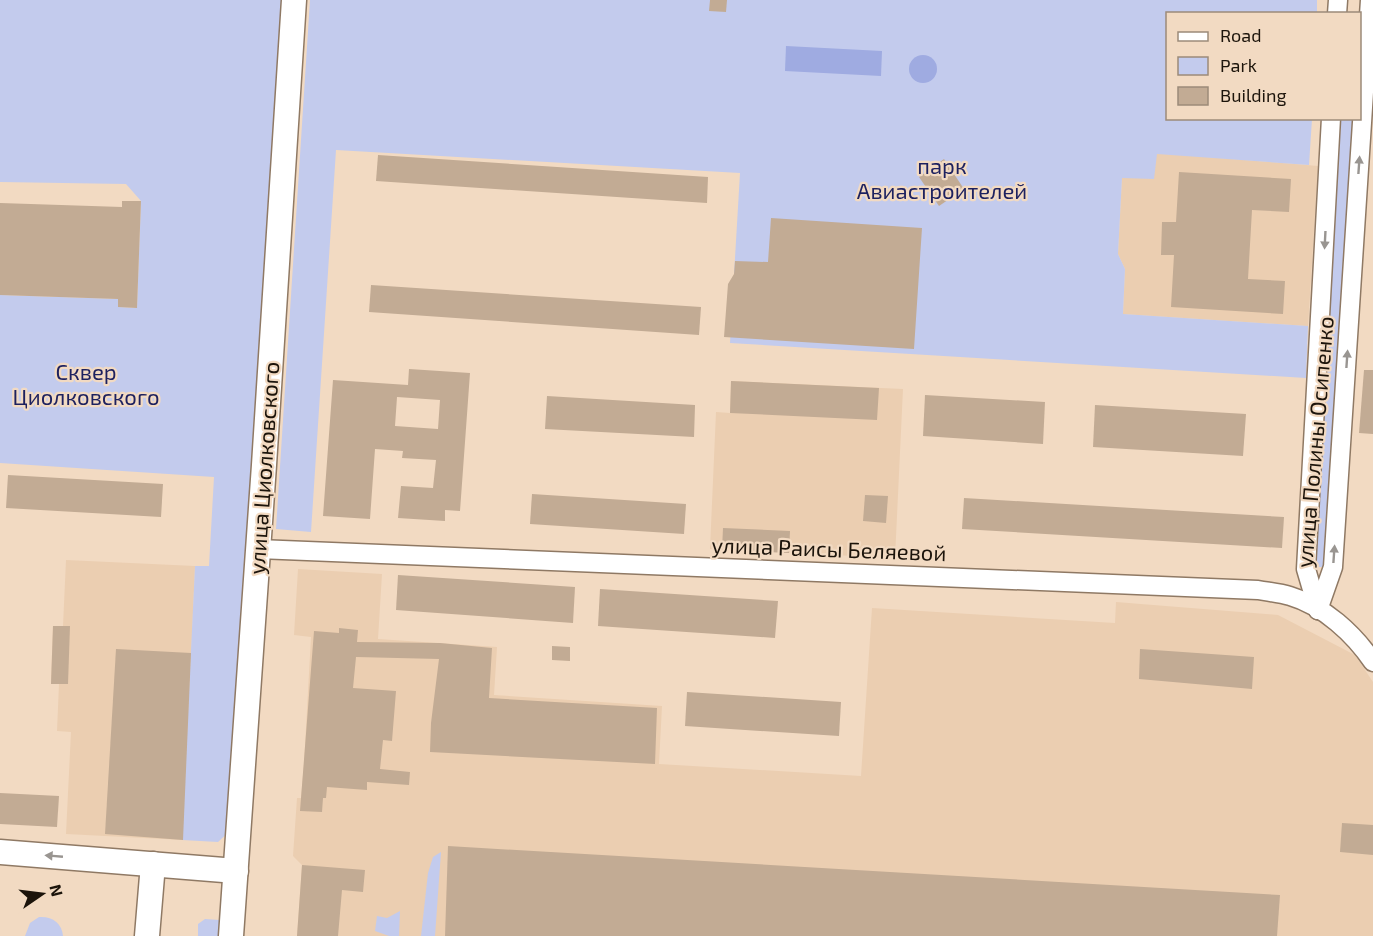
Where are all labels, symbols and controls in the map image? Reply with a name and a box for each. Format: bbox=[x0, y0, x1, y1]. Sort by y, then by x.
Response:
legend bbox=[1166, 12, 1361, 120]
text: Road bbox=[1220, 24, 1261, 46]
text: Park bbox=[1220, 54, 1257, 76]
text: Building bbox=[1220, 84, 1287, 106]
park label: парк Авиастроителей bbox=[857, 152, 1027, 203]
one-way arrow bbox=[1355, 155, 1364, 174]
one-way arrow bbox=[1320, 230, 1329, 249]
street label: улица Полины Осипенко bbox=[1290, 315, 1339, 569]
one-way arrow bbox=[1342, 350, 1351, 369]
park label: Сквер Циолковского bbox=[13, 358, 159, 409]
street label: улица Циолковского bbox=[243, 361, 284, 575]
street label: улица Раисы Беляевой bbox=[711, 531, 947, 566]
one-way arrow bbox=[1329, 544, 1339, 563]
one-way arrow bbox=[44, 851, 63, 861]
north arrow bbox=[12, 864, 72, 924]
text: N bbox=[46, 882, 68, 898]

